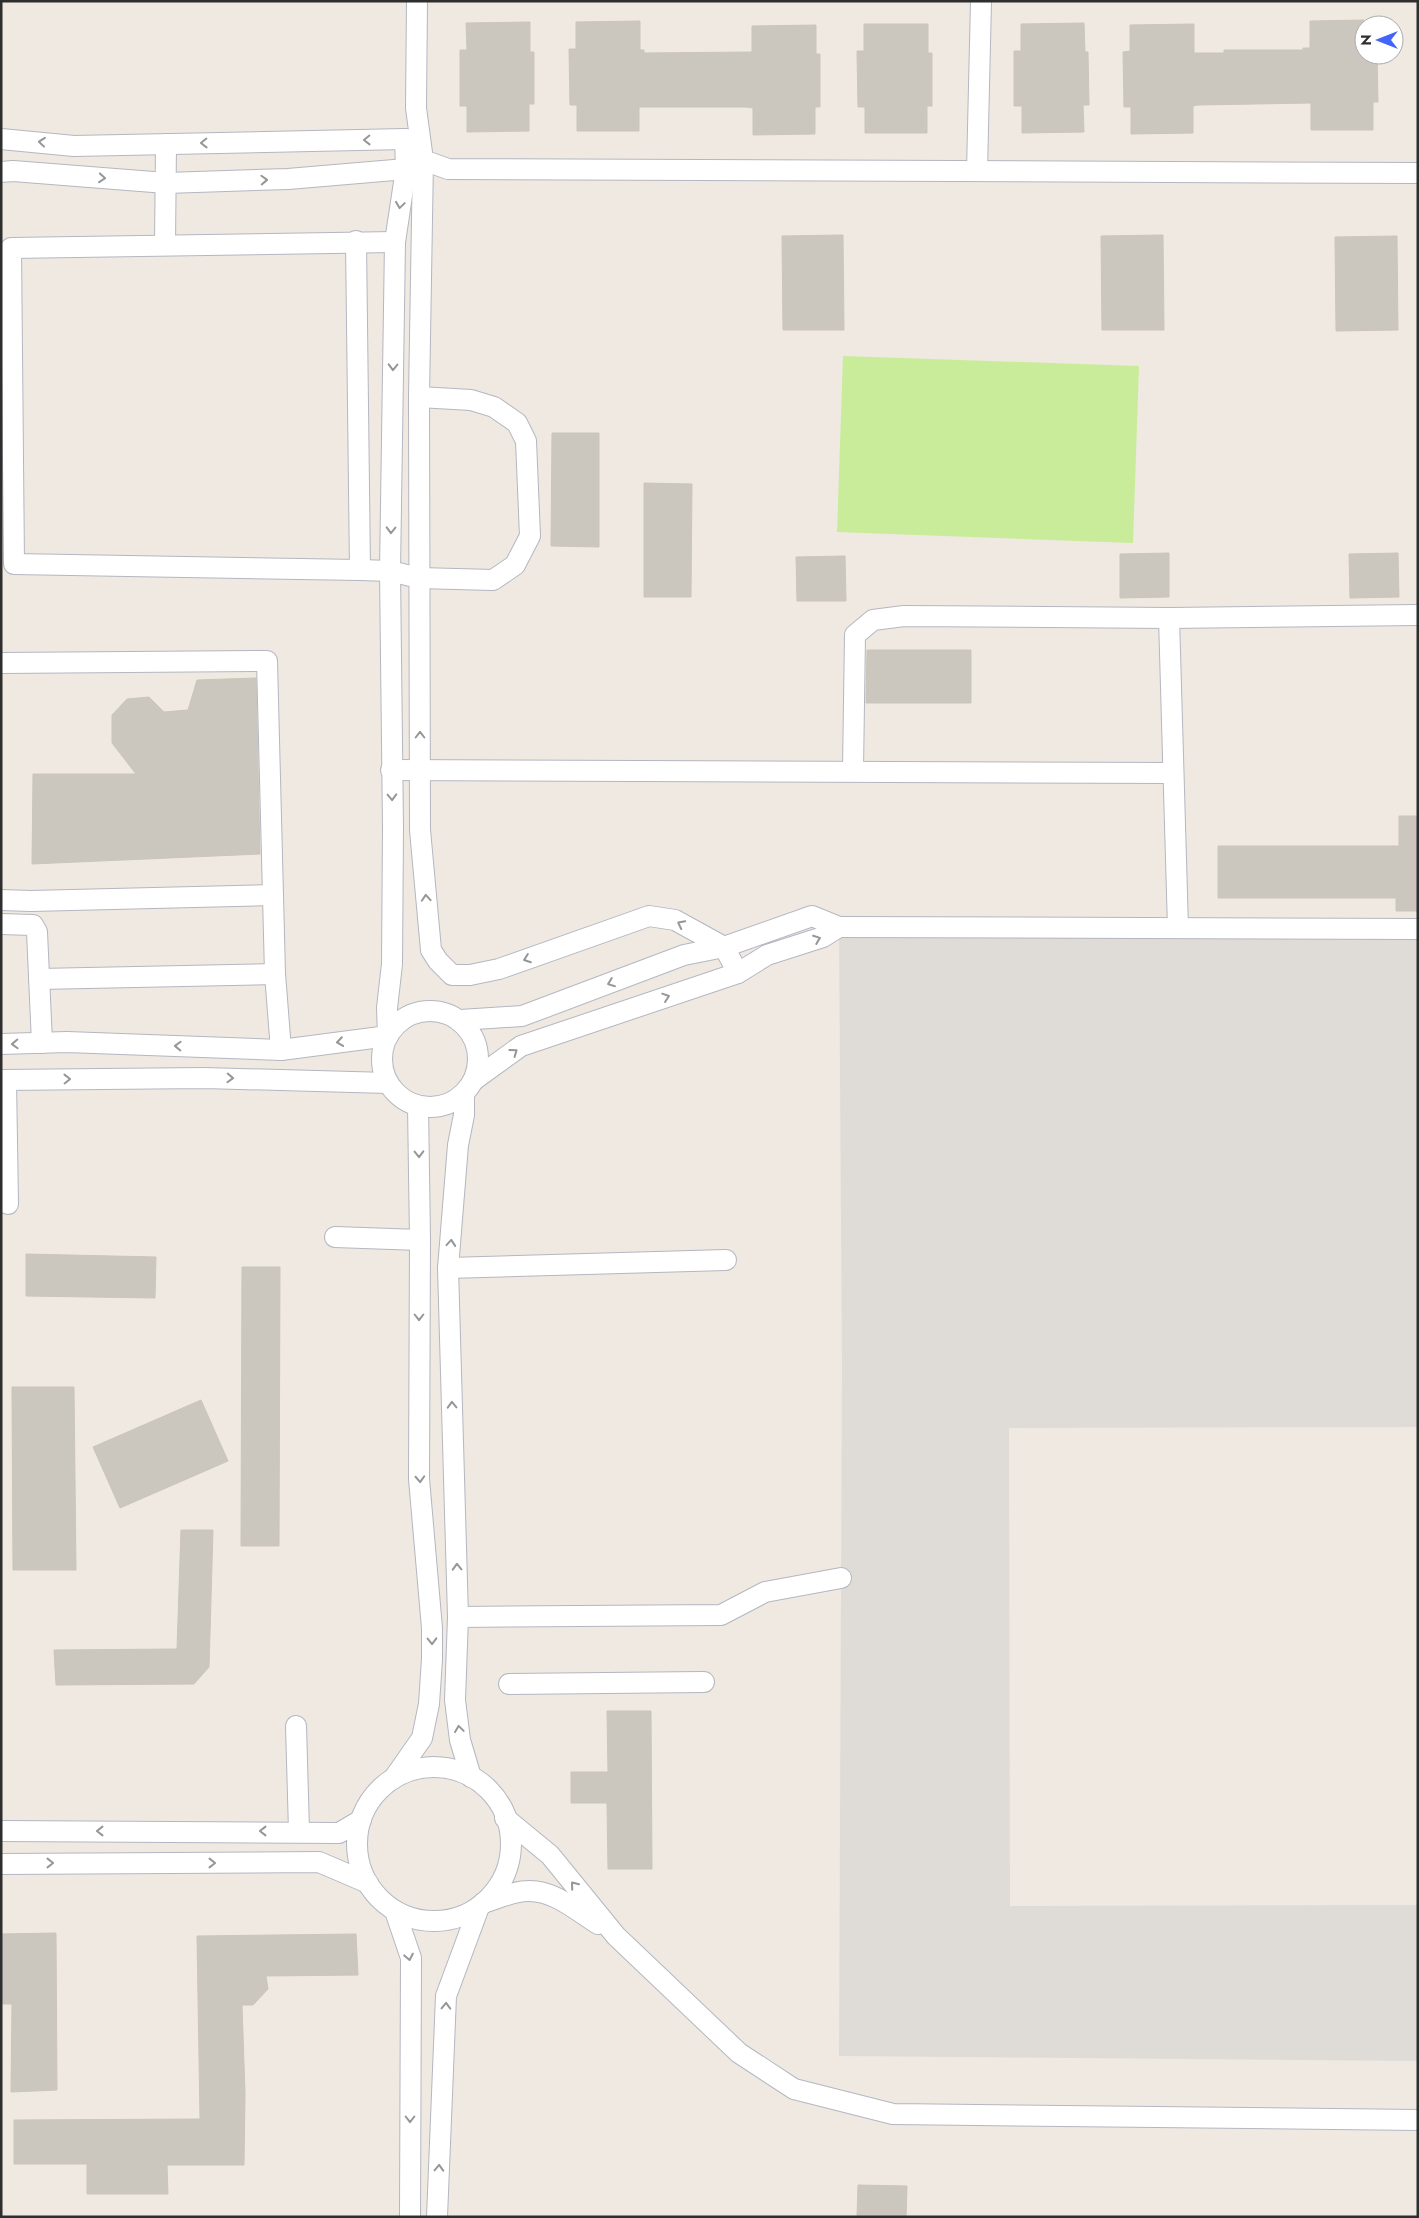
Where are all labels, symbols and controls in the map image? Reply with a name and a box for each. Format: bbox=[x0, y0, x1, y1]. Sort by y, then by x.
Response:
north arrow bbox=[1354, 15, 1404, 65]
text: N bbox=[1356, 34, 1376, 46]
one-way arrow bbox=[362, 135, 370, 145]
one-way arrow bbox=[37, 137, 45, 148]
one-way arrow bbox=[200, 138, 208, 148]
one-way arrow bbox=[98, 172, 106, 183]
one-way arrow bbox=[261, 174, 269, 185]
one-way arrow bbox=[396, 201, 406, 209]
one-way arrow bbox=[388, 364, 398, 371]
one-way arrow bbox=[386, 526, 396, 534]
one-way arrow bbox=[415, 731, 425, 739]
one-way arrow bbox=[387, 794, 397, 801]
one-way arrow bbox=[420, 893, 431, 901]
one-way arrow bbox=[677, 920, 686, 930]
one-way arrow bbox=[812, 935, 821, 945]
one-way arrow bbox=[523, 953, 532, 963]
one-way arrow bbox=[607, 977, 615, 987]
one-way arrow bbox=[662, 993, 670, 1003]
one-way arrow bbox=[335, 1036, 343, 1047]
one-way arrow bbox=[11, 1038, 19, 1049]
one-way arrow bbox=[174, 1040, 182, 1051]
one-way arrow bbox=[508, 1048, 517, 1058]
one-way arrow bbox=[226, 1073, 234, 1084]
one-way arrow bbox=[64, 1074, 72, 1085]
one-way arrow bbox=[414, 1151, 424, 1159]
one-way arrow bbox=[445, 1238, 456, 1246]
one-way arrow bbox=[414, 1314, 424, 1321]
one-way arrow bbox=[447, 1401, 457, 1408]
one-way arrow bbox=[414, 1476, 425, 1484]
one-way arrow bbox=[451, 1563, 462, 1571]
one-way arrow bbox=[427, 1638, 437, 1646]
one-way arrow bbox=[454, 1725, 465, 1733]
one-way arrow bbox=[96, 1826, 104, 1836]
one-way arrow bbox=[258, 1826, 266, 1836]
one-way arrow bbox=[46, 1858, 54, 1869]
one-way arrow bbox=[209, 1858, 217, 1868]
one-way arrow bbox=[572, 1882, 580, 1891]
one-way arrow bbox=[404, 1953, 414, 1961]
one-way arrow bbox=[440, 2001, 451, 2009]
one-way arrow bbox=[405, 2116, 415, 2123]
one-way arrow bbox=[434, 2164, 445, 2172]

